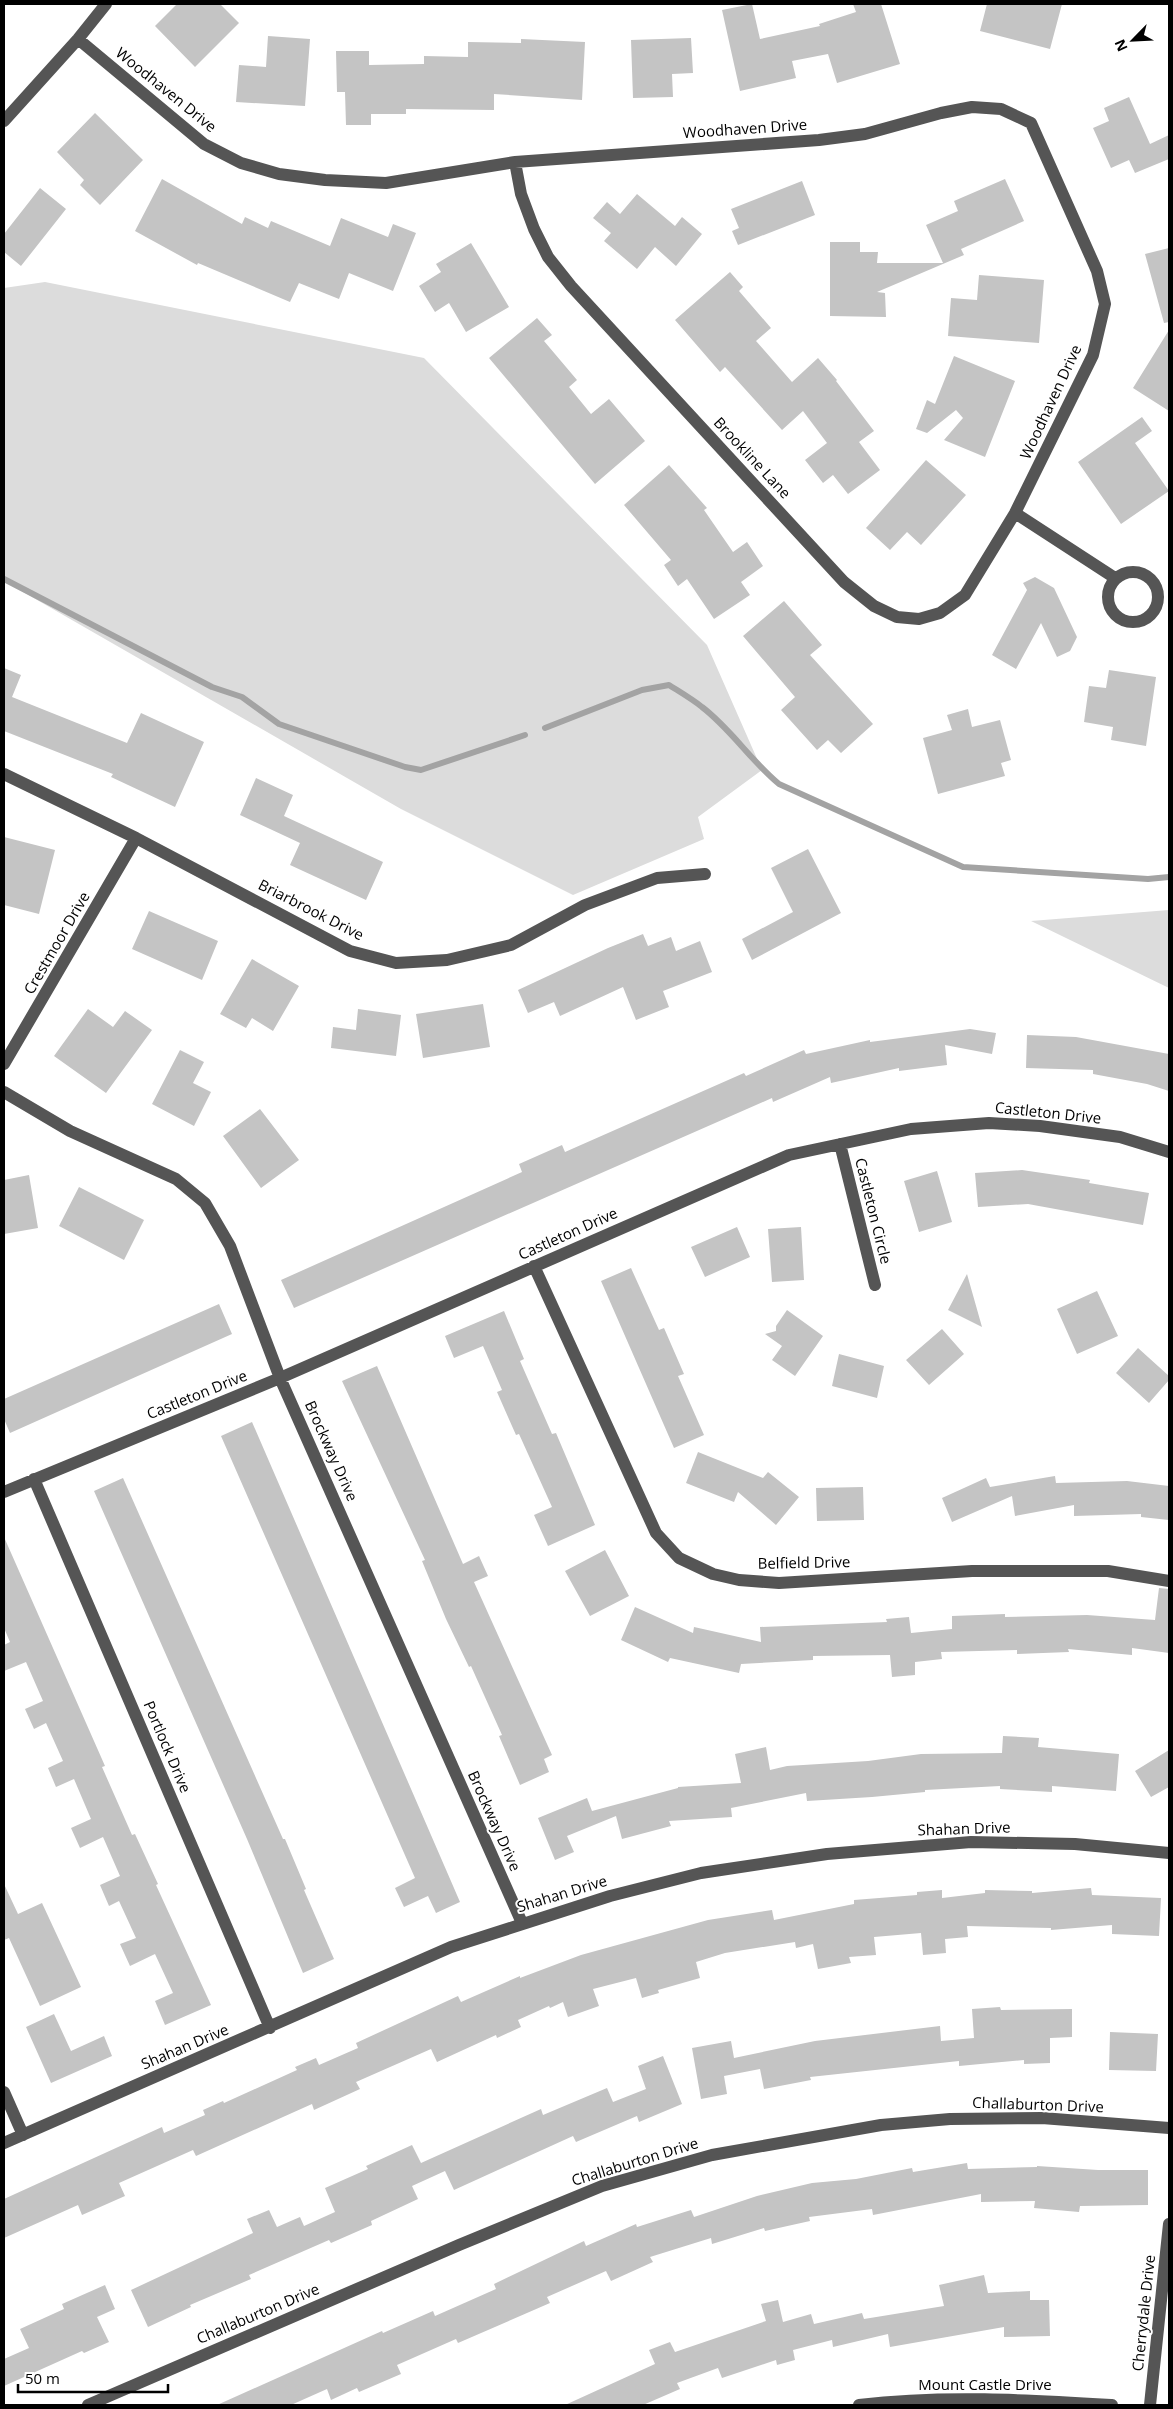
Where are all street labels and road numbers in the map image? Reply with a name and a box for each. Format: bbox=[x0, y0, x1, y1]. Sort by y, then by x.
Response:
street label: Woodhaven Drive bbox=[112, 42, 221, 136]
street label: Woodhaven Drive bbox=[682, 114, 808, 142]
street label: Woodhaven Drive bbox=[1015, 341, 1085, 462]
street label: Brookline Lane bbox=[710, 412, 796, 502]
street label: Briarbrook Drive bbox=[255, 874, 368, 944]
street label: Crestmoor Drive bbox=[19, 888, 94, 997]
street label: Castleton Drive bbox=[994, 1096, 1102, 1128]
street label: Castleton Circle bbox=[851, 1156, 897, 1266]
street label: Castleton Drive bbox=[515, 1202, 620, 1264]
street label: Castleton Drive bbox=[143, 1365, 250, 1423]
street label: Brockway Drive bbox=[301, 1397, 363, 1504]
street label: Belfield Drive bbox=[757, 1551, 851, 1573]
street label: Portlock Drive bbox=[140, 1698, 196, 1796]
street label: Brockway Drive bbox=[464, 1767, 526, 1874]
street label: Shahan Drive bbox=[917, 1816, 1011, 1840]
street label: Shahan Drive bbox=[514, 1870, 609, 1916]
street label: Shahan Drive bbox=[138, 2019, 231, 2073]
street label: Challaburton Drive bbox=[972, 2092, 1104, 2116]
street label: Challaburton Drive bbox=[569, 2132, 701, 2190]
street label: Cherrydale Drive bbox=[1127, 2254, 1159, 2372]
street label: Challaburton Drive bbox=[193, 2278, 322, 2348]
street label: Mount Castle Drive bbox=[918, 2374, 1052, 2394]

